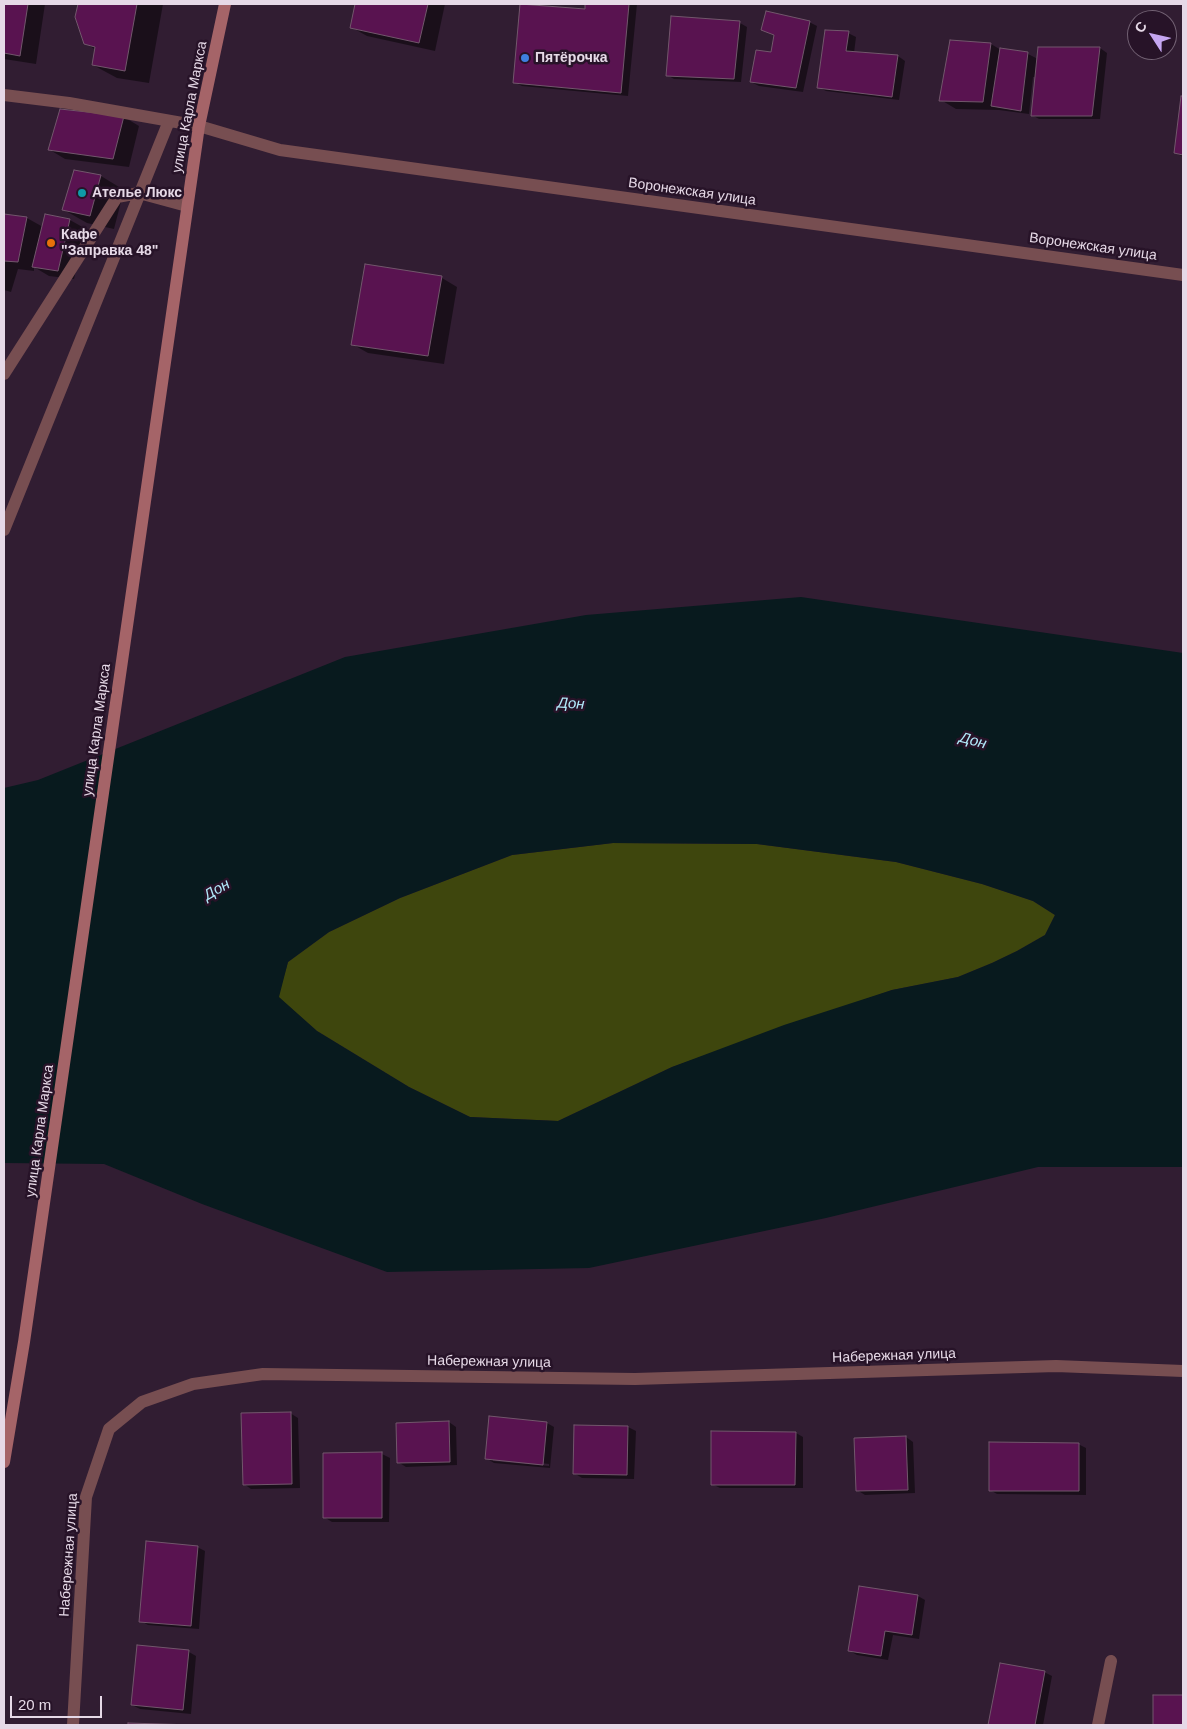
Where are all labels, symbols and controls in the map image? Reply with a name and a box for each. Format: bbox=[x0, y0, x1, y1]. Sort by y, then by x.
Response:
north arrow bbox=[1127, 10, 1177, 60]
text: С bbox=[1131, 18, 1150, 36]
street label: улица Карла Маркса bbox=[169, 40, 211, 174]
place label: Пятёрочка bbox=[535, 50, 608, 66]
marker: Пятёрочка bbox=[519, 52, 531, 64]
street label: Воронежская улица bbox=[627, 175, 757, 209]
place label: Ателье Люкс bbox=[92, 185, 182, 201]
marker: Ателье Люкс bbox=[76, 187, 88, 199]
place label: Кафе "Заправка 48" bbox=[61, 227, 158, 260]
street label: Воронежская улица bbox=[1028, 230, 1158, 264]
marker: Кафе "Заправка 48" bbox=[45, 237, 57, 249]
street label: улица Карла Маркса bbox=[79, 663, 115, 797]
water label: Дон bbox=[557, 694, 585, 714]
water label: Дон bbox=[958, 729, 988, 753]
water label: Дон bbox=[201, 875, 233, 905]
street label: улица Карла Маркса bbox=[22, 1064, 58, 1198]
street label: Набережная улица bbox=[832, 1345, 956, 1367]
street label: Набережная улица bbox=[427, 1353, 551, 1371]
street label: Набережная улица bbox=[56, 1493, 82, 1617]
scale bar bbox=[12, 1686, 105, 1718]
text: 20 m bbox=[18, 1696, 51, 1713]

